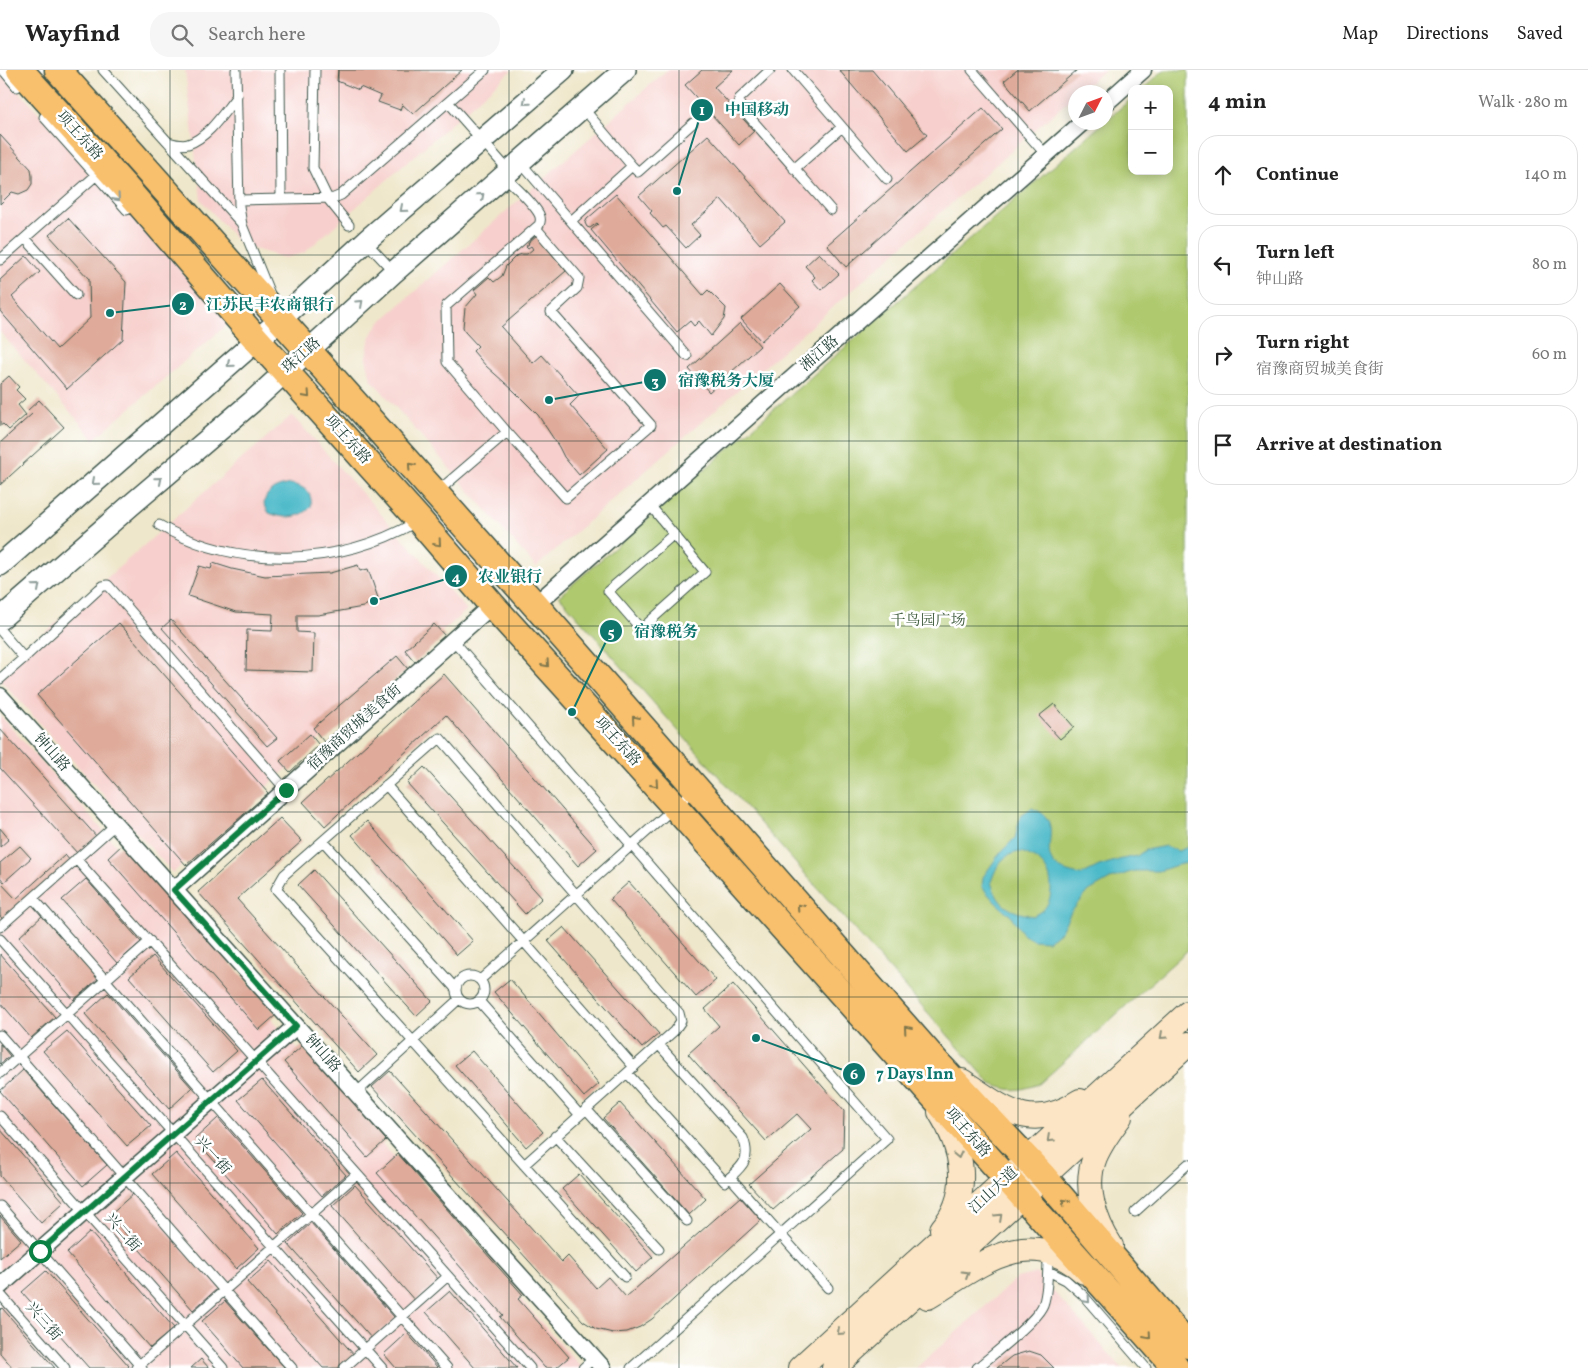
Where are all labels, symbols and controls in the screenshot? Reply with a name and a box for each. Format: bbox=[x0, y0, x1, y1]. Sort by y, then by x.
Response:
search box bbox=[150, 12, 500, 57]
text: Wayfind bbox=[25, 18, 120, 52]
icon: search bbox=[168, 21, 196, 49]
text: Search here bbox=[208, 22, 305, 48]
text: Map bbox=[1342, 22, 1378, 47]
text: Directions bbox=[1406, 22, 1489, 47]
text: Saved bbox=[1517, 22, 1563, 47]
north arrow bbox=[1068, 85, 1113, 130]
map controls bbox=[1128, 85, 1173, 175]
button: + bbox=[1128, 85, 1173, 130]
text: 4 min bbox=[1208, 88, 1267, 117]
text: Walk · 280 m bbox=[1478, 92, 1568, 114]
callout: 中国移动 bbox=[690, 94, 799, 125]
one-way arrow bbox=[523, 96, 532, 105]
text: 中国移动 bbox=[725, 100, 789, 122]
text: 1 bbox=[699, 101, 705, 122]
street label: 项王东路 bbox=[51, 107, 107, 165]
button: − bbox=[1128, 130, 1173, 175]
icon: ahead bbox=[1209, 161, 1237, 189]
text: Continue bbox=[1256, 162, 1339, 188]
text: 140 m bbox=[1525, 164, 1567, 186]
one-way arrow bbox=[111, 192, 120, 201]
one-way arrow bbox=[476, 192, 485, 201]
one-way arrow bbox=[400, 203, 409, 212]
text: Turn left bbox=[1256, 240, 1335, 266]
icon: left bbox=[1209, 251, 1237, 279]
text: 80 m bbox=[1532, 254, 1567, 276]
text: 钟山路 bbox=[1256, 269, 1304, 291]
callout: 江苏民丰农商银行 bbox=[171, 289, 344, 320]
text: 江苏民丰农商银行 bbox=[206, 295, 334, 317]
text: 2 bbox=[179, 296, 187, 317]
one-way arrow bbox=[354, 300, 363, 309]
text: Turn right bbox=[1256, 330, 1349, 356]
street label: 湘江路 bbox=[796, 331, 844, 377]
street label: 珠江路 bbox=[278, 333, 326, 379]
icon: right bbox=[1209, 341, 1237, 369]
text: 60 m bbox=[1532, 344, 1567, 366]
one-way arrow bbox=[227, 358, 236, 367]
text: 宿豫商贸城美食街 bbox=[1256, 359, 1384, 381]
callout: 宿豫税务大厦 bbox=[643, 365, 784, 396]
text: 宿豫税务大厦 bbox=[678, 371, 774, 393]
text: 3 bbox=[651, 372, 659, 393]
one-way arrow bbox=[301, 389, 310, 398]
street label: 项王东路 bbox=[319, 411, 375, 469]
icon: arrive bbox=[1209, 431, 1237, 459]
text: Arrive at destination bbox=[1256, 432, 1442, 458]
one-way arrow bbox=[408, 463, 417, 472]
one-way arrow bbox=[91, 476, 100, 485]
one-way arrow bbox=[154, 477, 163, 486]
one-way arrow bbox=[432, 537, 441, 546]
callout: 农业银行 bbox=[443, 561, 552, 592]
text: 农业银行 bbox=[478, 567, 542, 589]
text: 4 bbox=[451, 568, 461, 589]
one-way arrow bbox=[31, 584, 40, 593]
park label: 千鸟园广场 bbox=[890, 611, 966, 632]
callout: 宿豫税务 bbox=[599, 616, 708, 647]
text: 宿豫税务 bbox=[634, 622, 698, 644]
text: 5 bbox=[607, 623, 615, 644]
one-way arrow bbox=[540, 659, 549, 668]
street label: 宿豫商贸城美食街 bbox=[303, 680, 407, 776]
street label: 项王东路 bbox=[589, 713, 645, 771]
one-way arrow bbox=[631, 715, 640, 724]
street label: 钟山路 bbox=[28, 729, 74, 777]
route end bbox=[275, 779, 298, 802]
one-way arrow bbox=[649, 779, 658, 788]
one-way arrow bbox=[797, 903, 806, 912]
one-way arrow bbox=[904, 1025, 913, 1034]
street label: 钟山路 bbox=[299, 1030, 345, 1078]
one-way arrow bbox=[1159, 1030, 1168, 1039]
callout: 7 Days Inn bbox=[841, 1058, 964, 1089]
text: 7 Days Inn bbox=[876, 1064, 954, 1086]
text: 6 bbox=[850, 1065, 858, 1086]
street label: 项王东路 bbox=[939, 1103, 995, 1163]
street label: 兴一街 bbox=[189, 1132, 235, 1180]
one-way arrow bbox=[1047, 1133, 1056, 1142]
one-way arrow bbox=[952, 1150, 963, 1159]
street label: 江山大道 bbox=[965, 1163, 1023, 1219]
one-way arrow bbox=[1062, 1198, 1071, 1207]
street label: 兴二街 bbox=[99, 1209, 145, 1257]
one-way arrow bbox=[993, 1214, 1002, 1223]
route start bbox=[29, 1240, 52, 1263]
one-way arrow bbox=[961, 1270, 970, 1280]
one-way arrow bbox=[1081, 1294, 1090, 1303]
street label: 兴三街 bbox=[20, 1298, 66, 1346]
one-way arrow bbox=[837, 1326, 846, 1335]
one-way arrow bbox=[1143, 1331, 1152, 1340]

